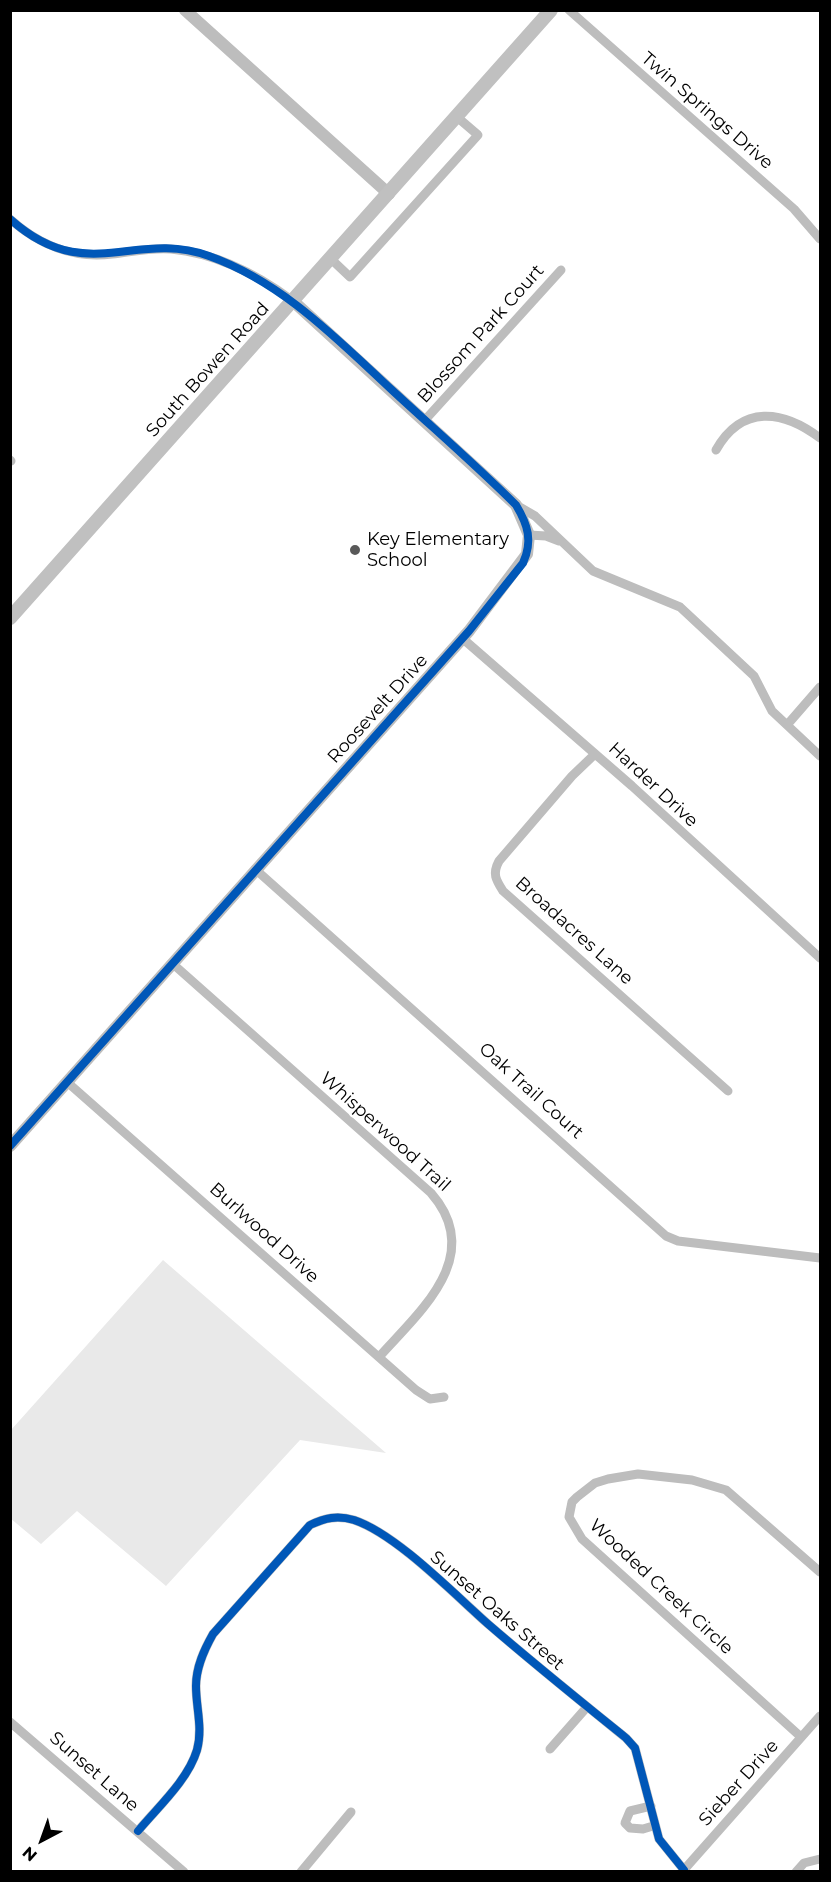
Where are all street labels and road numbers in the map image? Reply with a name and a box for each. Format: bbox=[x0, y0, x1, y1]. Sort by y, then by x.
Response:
street label: Twin Springs Drive bbox=[637, 48, 777, 174]
street label: Blossom Park Court bbox=[413, 260, 549, 408]
street label: South Bowen Road bbox=[142, 298, 274, 442]
street label: Roosevelt Drive bbox=[323, 650, 433, 768]
street label: Harder Drive bbox=[604, 738, 702, 832]
street label: Broadacres Lane bbox=[511, 872, 637, 990]
street label: Oak Trail Court bbox=[474, 1038, 588, 1144]
street label: Whisperwood Trail bbox=[315, 1068, 455, 1196]
street label: Burlwood Drive bbox=[205, 1178, 323, 1288]
street label: Wooded Creek Circle bbox=[585, 1515, 737, 1659]
street label: Sunset Oaks Street bbox=[425, 1547, 569, 1675]
street label: Sunset Lane bbox=[45, 1727, 143, 1817]
street label: Sieber Drive bbox=[695, 1735, 783, 1831]

